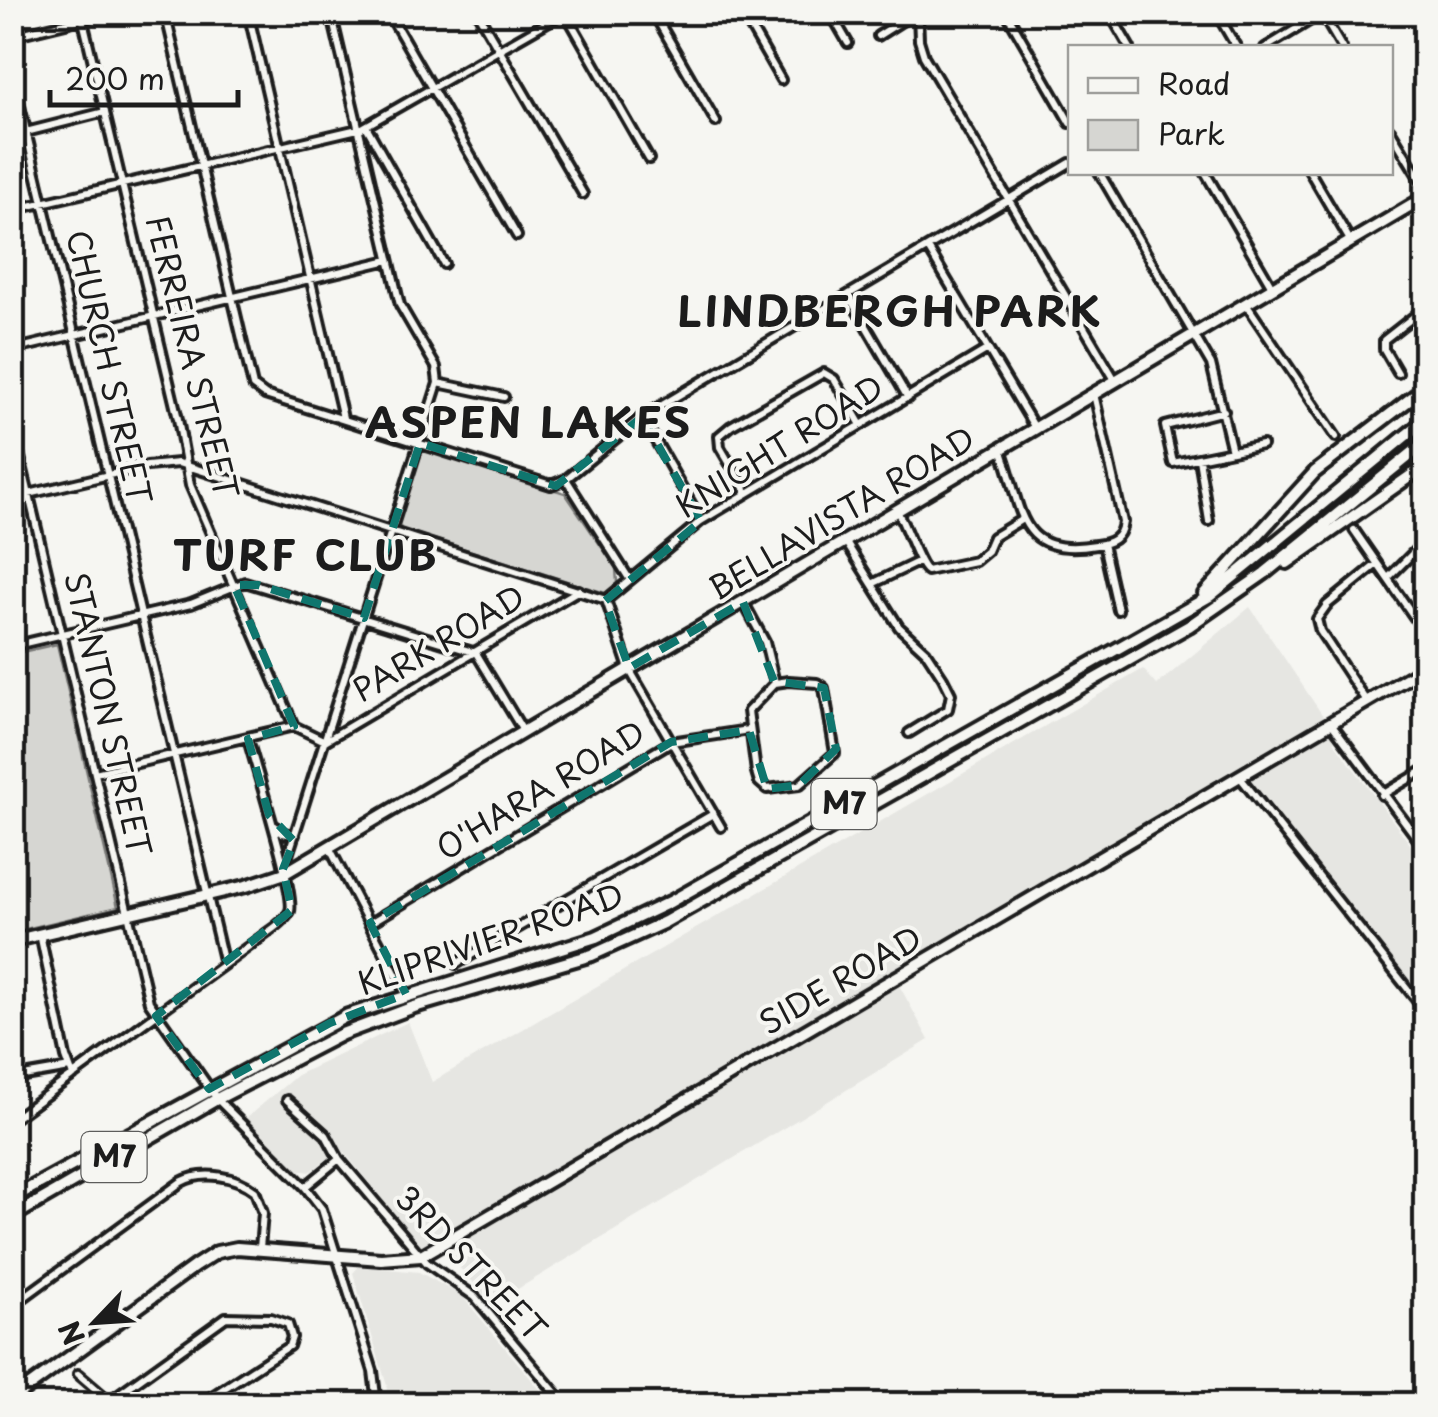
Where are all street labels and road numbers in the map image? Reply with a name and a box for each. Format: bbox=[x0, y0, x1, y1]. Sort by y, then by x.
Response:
street label: FERREIRA STREET bbox=[135, 210, 251, 503]
street label: CHURCH STREET bbox=[55, 225, 165, 508]
street label: KNIGHT ROAD bbox=[666, 362, 892, 528]
street label: BELLAVISTA ROAD bbox=[699, 414, 983, 611]
street label: STANTON STREET bbox=[53, 567, 165, 861]
street label: PARK ROAD bbox=[343, 572, 533, 713]
street label: O'HARA ROAD bbox=[426, 708, 654, 871]
road number: M7 bbox=[812, 779, 876, 829]
street label: KLIPRIVIER ROAD bbox=[351, 870, 630, 1006]
street label: SIDE ROAD bbox=[750, 913, 930, 1045]
road number: M7 bbox=[82, 1132, 146, 1182]
street label: 3RD STREET bbox=[385, 1174, 558, 1351]

